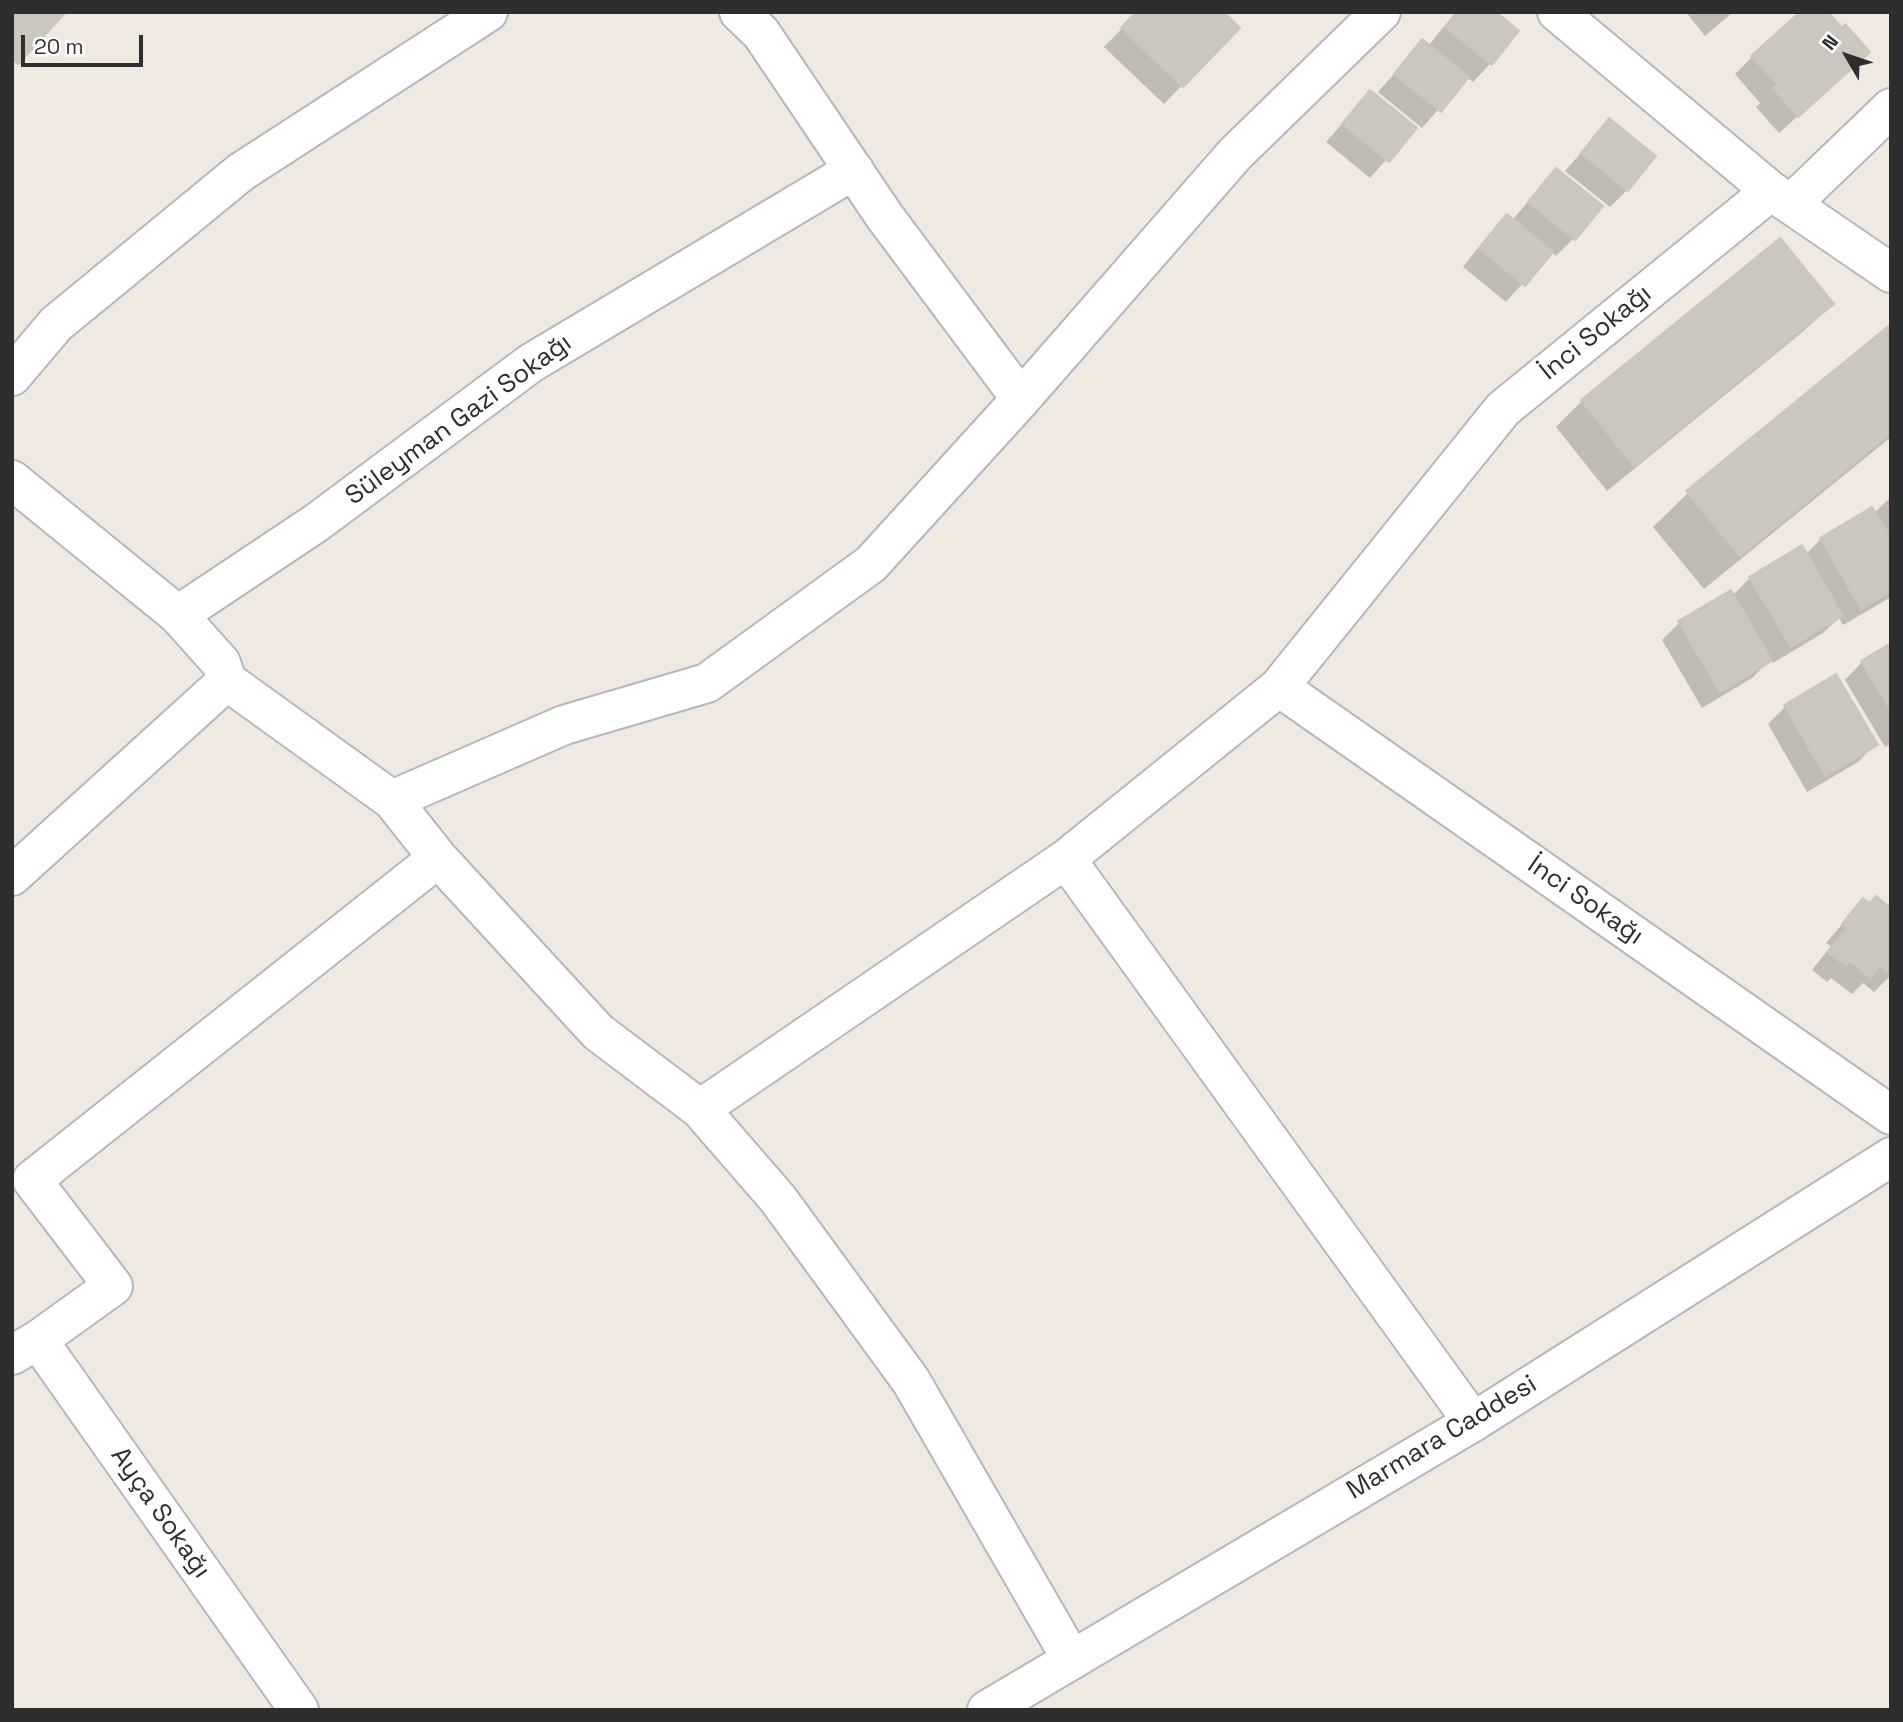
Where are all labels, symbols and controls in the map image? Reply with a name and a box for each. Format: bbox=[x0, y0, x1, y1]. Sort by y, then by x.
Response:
scale bar bbox=[24, 21, 147, 65]
north arrow bbox=[1812, 21, 1882, 91]
text: N bbox=[1817, 30, 1844, 55]
text: 20 m bbox=[34, 33, 84, 60]
street label: İnci Sokağı bbox=[1534, 279, 1658, 387]
street label: Süleyman Gazi Sokağı bbox=[340, 328, 578, 512]
street label: İnci Sokağı bbox=[1521, 850, 1649, 952]
street label: Marmara Caddesi bbox=[1341, 1369, 1543, 1507]
street label: Ayça Sokağı bbox=[103, 1441, 217, 1585]

